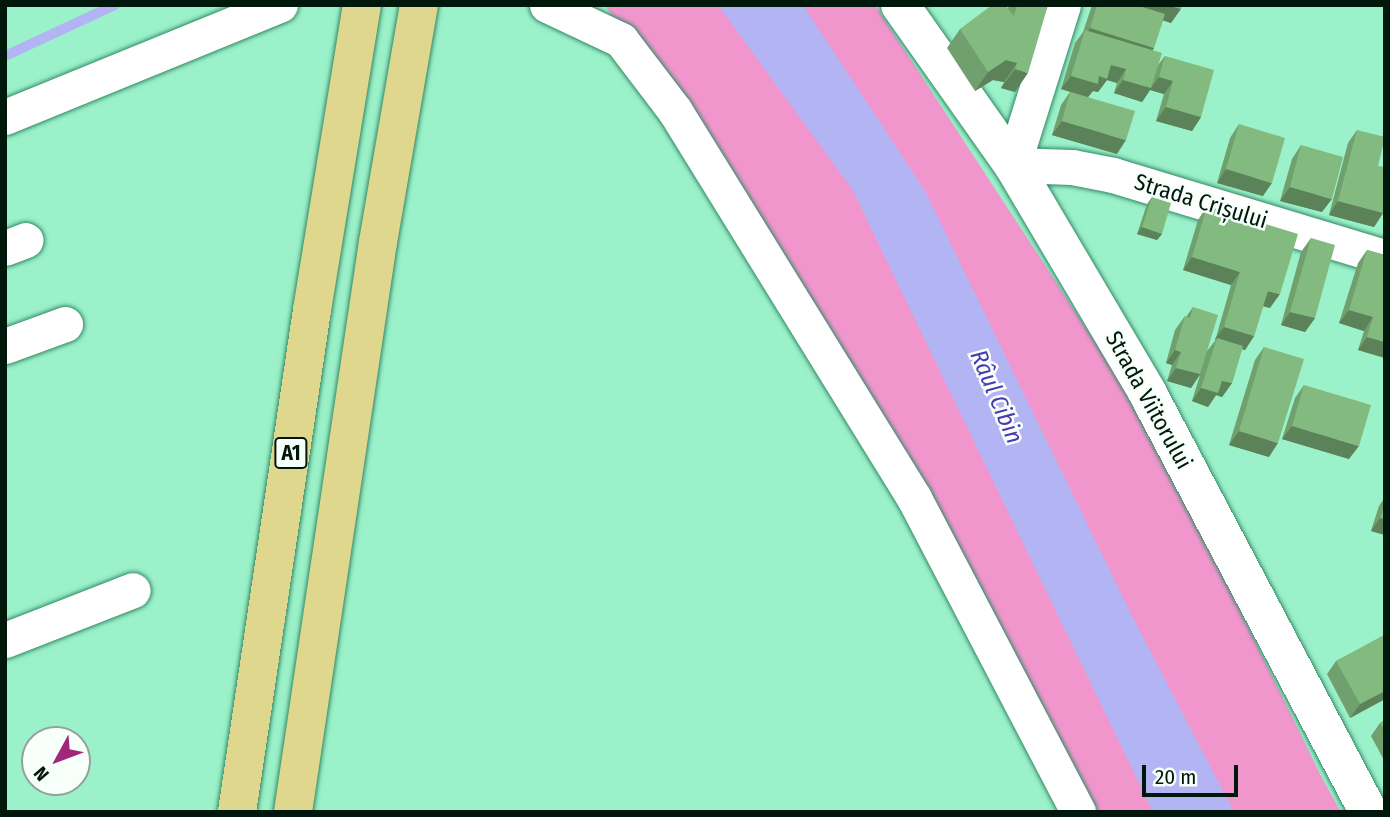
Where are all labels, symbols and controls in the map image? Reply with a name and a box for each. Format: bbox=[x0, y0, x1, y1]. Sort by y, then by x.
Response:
street label: Strada Crișului bbox=[1131, 168, 1271, 234]
street label: Strada Viitorului bbox=[1100, 326, 1198, 474]
water label: Râul Cibin bbox=[963, 346, 1029, 448]
road number: A1 bbox=[274, 435, 308, 470]
north arrow bbox=[21, 726, 91, 796]
scale bar bbox=[1145, 750, 1241, 794]
text: N bbox=[29, 762, 54, 786]
text: 20 m bbox=[1155, 764, 1196, 790]

